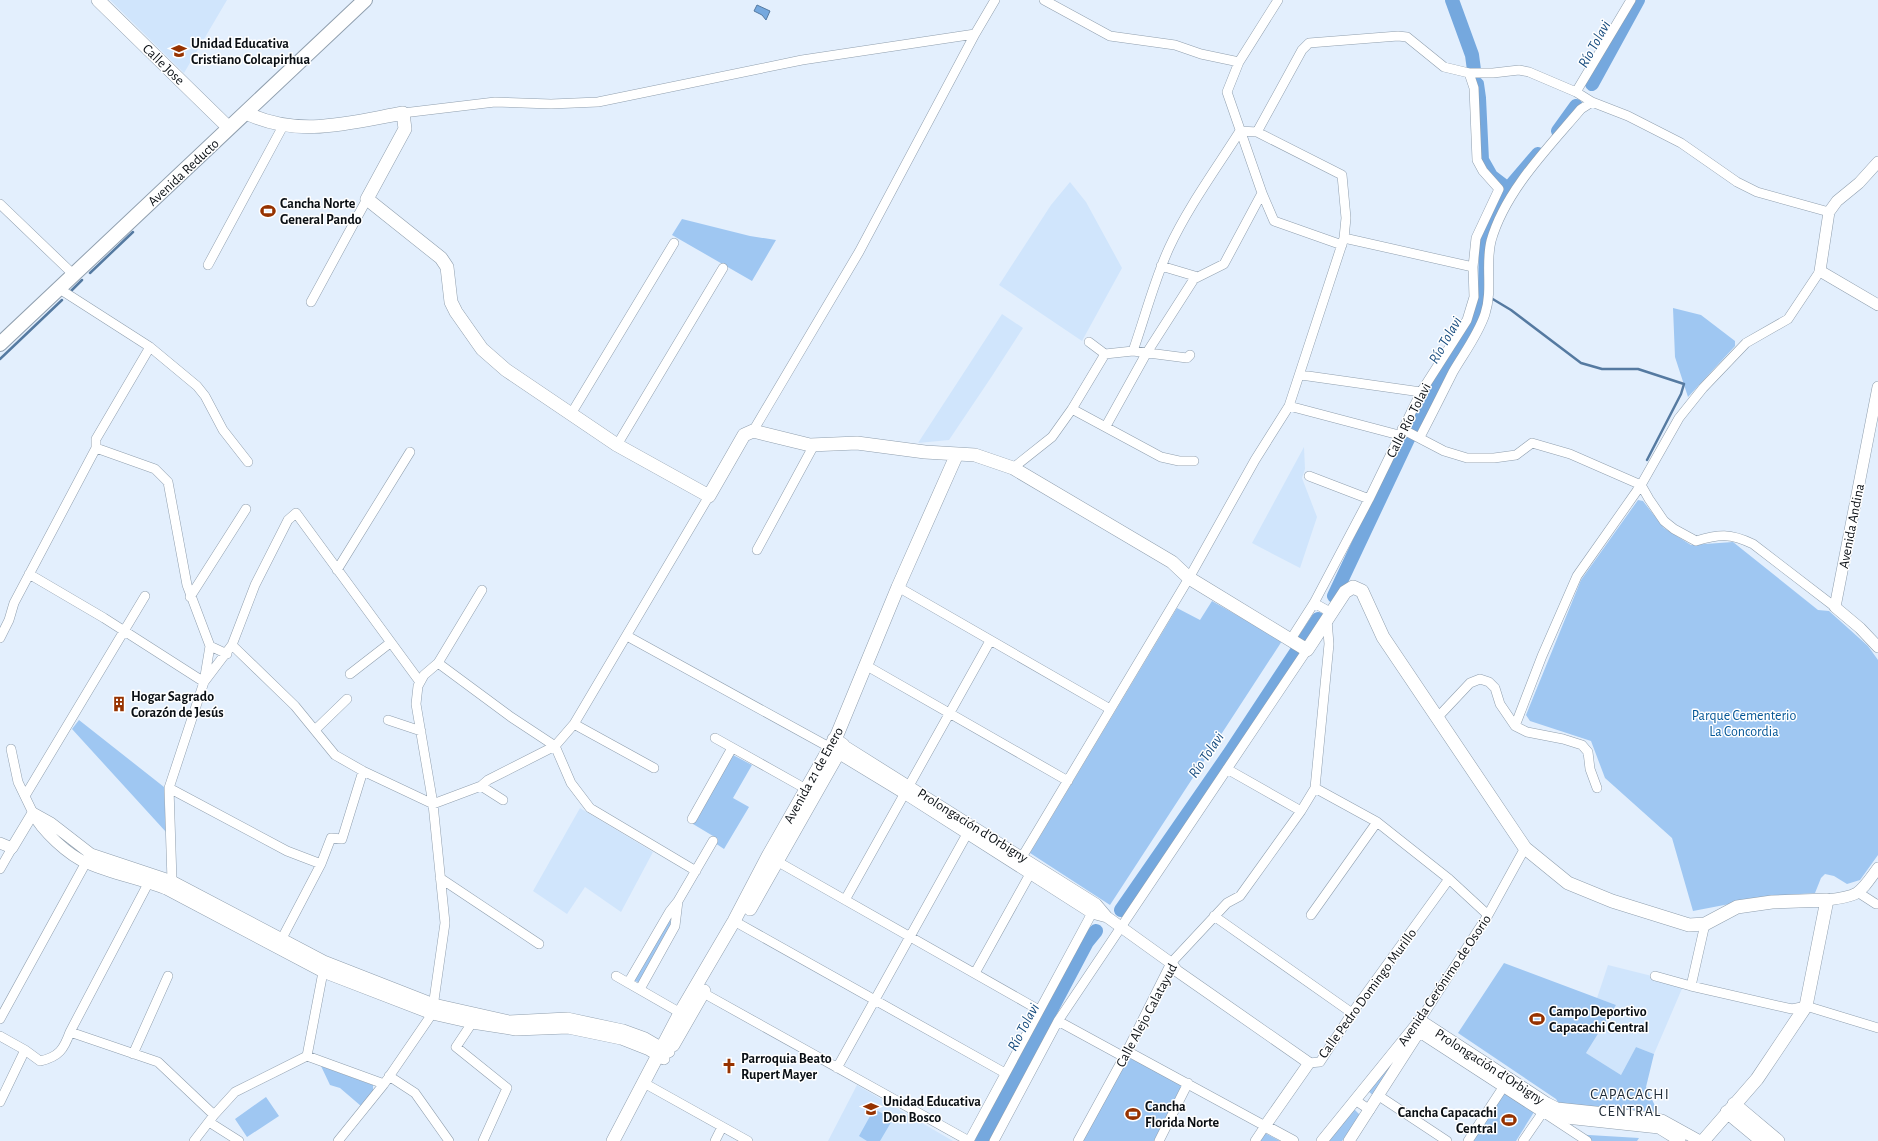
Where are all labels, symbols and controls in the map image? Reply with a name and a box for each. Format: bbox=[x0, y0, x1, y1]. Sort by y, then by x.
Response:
water label: Río Tolavi bbox=[1575, 18, 1613, 70]
place label: Unidad Educativa Cristiano Colcapirhua bbox=[191, 37, 310, 67]
street label: Calle Jose bbox=[140, 42, 187, 88]
school or university icon: Unidad Educativa Cristiano Colcapirhua bbox=[170, 42, 188, 60]
street label: Avenida Reducto bbox=[146, 136, 222, 209]
place label: Cancha Norte General Pando bbox=[280, 197, 362, 227]
sports icon: Cancha Norte General Pando bbox=[259, 202, 277, 220]
water label: Río Tolavi bbox=[1426, 314, 1465, 366]
street label: Calle Río Tolavi bbox=[1384, 381, 1434, 460]
street label: Avenida Andina bbox=[1837, 482, 1867, 570]
place label: Hogar Sagrado Corazón de Jesús bbox=[131, 690, 224, 720]
building icon: Hogar Sagrado Corazón de Jesús bbox=[110, 695, 128, 713]
park label: Parque Cementerio La Concordia bbox=[1692, 709, 1796, 739]
street label: Avenida 21 de Enero bbox=[782, 725, 846, 826]
water label: Río Tolavi bbox=[1186, 730, 1227, 781]
street label: Prolongación d'Orbigny bbox=[915, 786, 1030, 865]
street label: Avenida Gerónimo de Osorio bbox=[1396, 912, 1494, 1049]
street label: Calle Pedro Domingo Murillo bbox=[1316, 926, 1420, 1061]
street label: Calle Alejo Calatayud bbox=[1114, 961, 1180, 1070]
water label: Río Tolavi bbox=[1005, 1001, 1042, 1053]
place label: Campo Deportivo Capacachi Central bbox=[1549, 1005, 1648, 1035]
sports icon: Campo Deportivo Capacachi Central bbox=[1528, 1010, 1546, 1028]
street label: Prolongación d'Orbigny bbox=[1432, 1026, 1547, 1107]
place label: Parroquia Beato Rupert Mayer bbox=[741, 1052, 832, 1082]
church icon: Parroquia Beato Rupert Mayer bbox=[720, 1057, 738, 1075]
district label: CAPACACHI CENTRAL bbox=[1590, 1087, 1670, 1119]
place label: Unidad Educativa Don Bosco bbox=[883, 1095, 981, 1125]
school or university icon: Unidad Educativa Don Bosco bbox=[862, 1100, 880, 1118]
place label: Cancha Florida Norte bbox=[1145, 1100, 1220, 1130]
sports icon: Cancha Florida Norte bbox=[1124, 1105, 1142, 1123]
place label: Cancha Capacachi Central bbox=[1398, 1106, 1497, 1136]
sports icon: Cancha Capacachi Central bbox=[1500, 1111, 1518, 1129]

